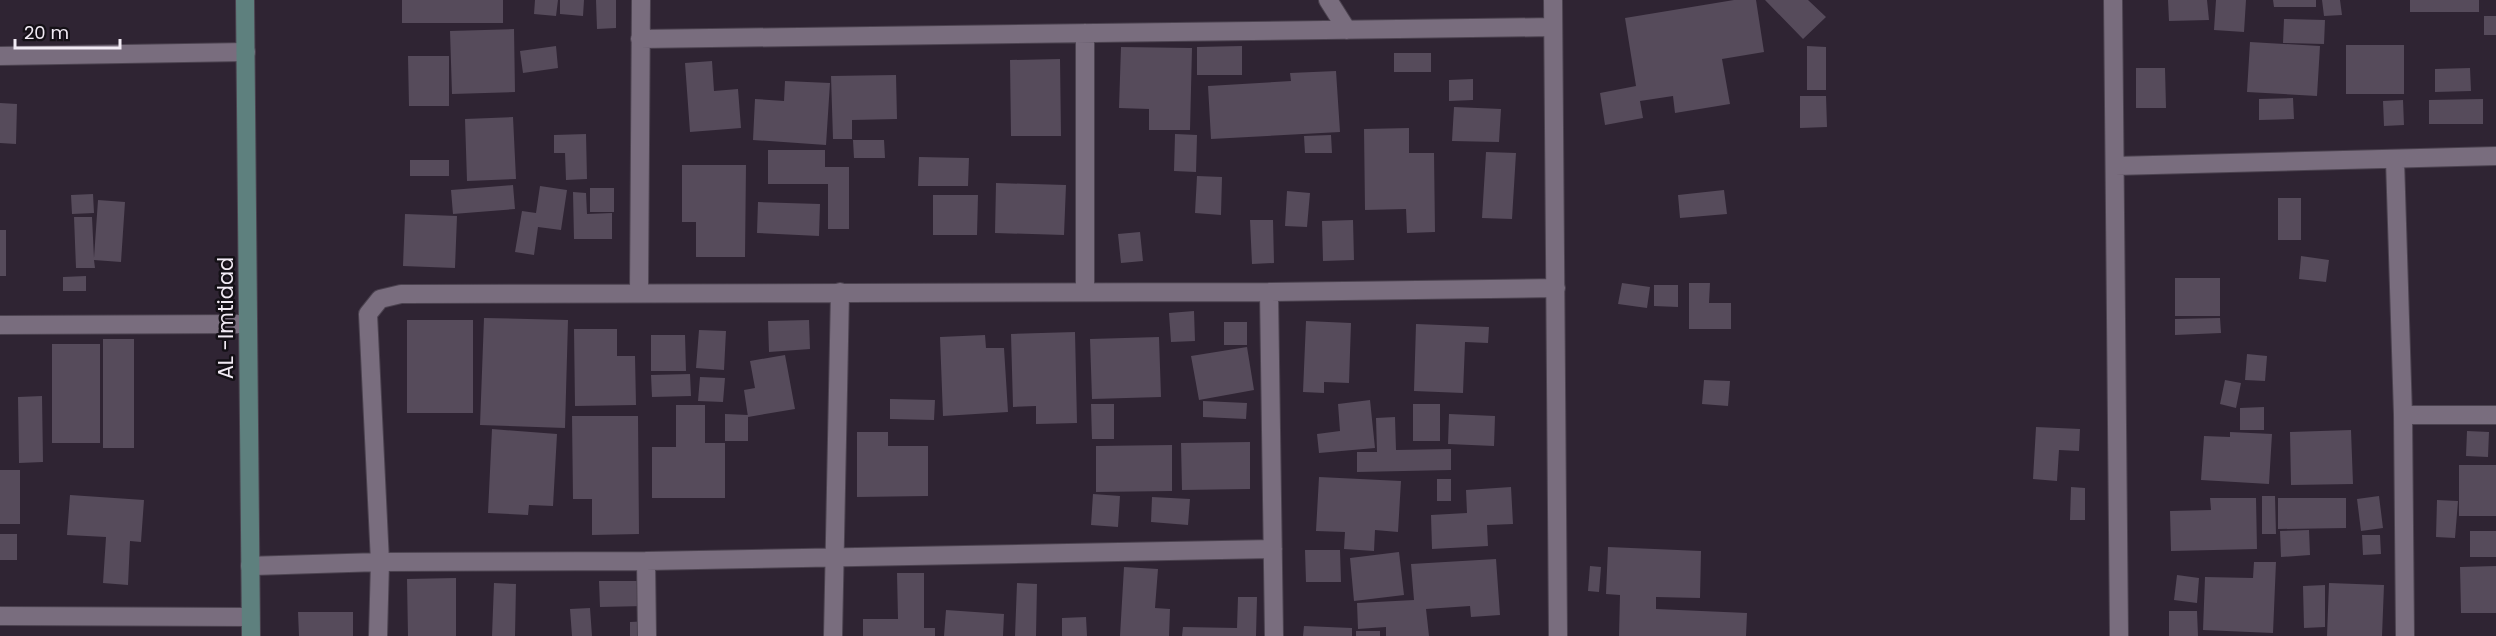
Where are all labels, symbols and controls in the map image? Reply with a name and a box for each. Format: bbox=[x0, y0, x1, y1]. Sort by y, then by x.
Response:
scale bar bbox=[15, 12, 120, 50]
text: 20 m bbox=[24, 20, 69, 45]
street label: AL -Imtidad bbox=[211, 257, 240, 379]

